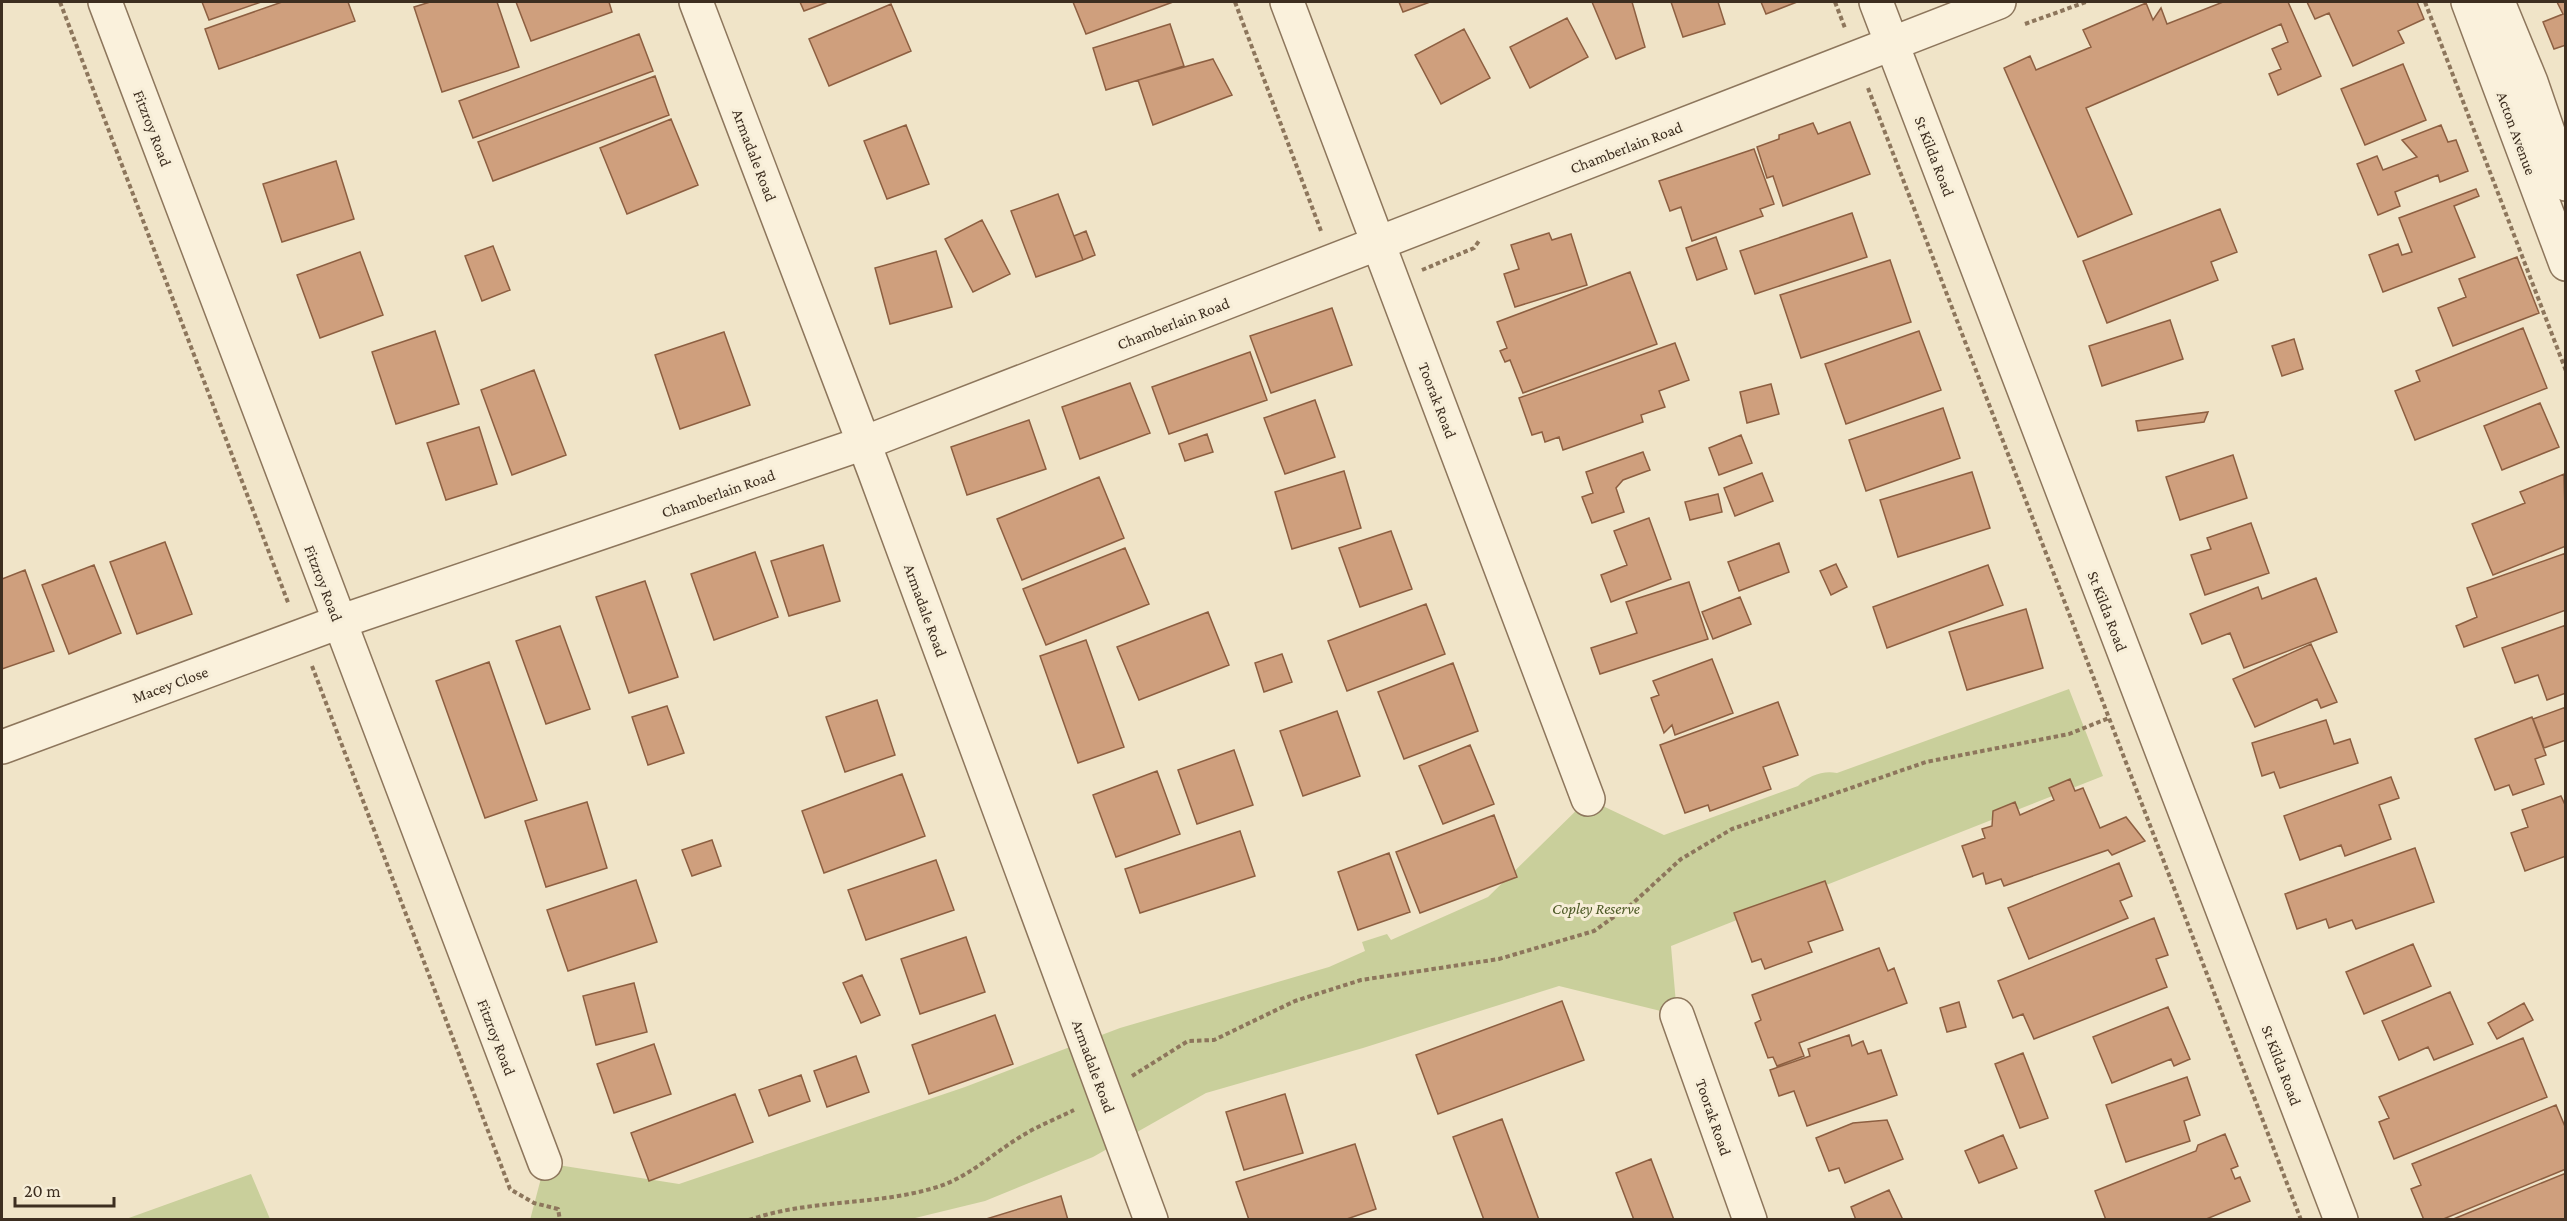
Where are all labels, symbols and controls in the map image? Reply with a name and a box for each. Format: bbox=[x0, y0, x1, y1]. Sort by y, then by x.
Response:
street label: Fitzroy Road bbox=[129, 88, 175, 169]
street label: Acton Avenue bbox=[2494, 89, 2539, 177]
street label: Armadale Road bbox=[729, 107, 780, 204]
street label: St Kilda Road bbox=[1911, 114, 1958, 199]
street label: Chamberlain Road bbox=[1568, 118, 1685, 177]
street label: Chamberlain Road bbox=[1115, 294, 1232, 353]
street label: Toorak Road bbox=[1415, 360, 1460, 441]
street label: Chamberlain Road bbox=[659, 466, 778, 521]
street label: Fitzroy Road bbox=[300, 543, 346, 624]
street label: Armadale Road bbox=[901, 561, 950, 659]
street label: St Kilda Road bbox=[2084, 569, 2131, 654]
street label: Macey Close bbox=[130, 663, 211, 707]
park label: Copley Reserve bbox=[1552, 900, 1640, 918]
street label: Fitzroy Road bbox=[473, 997, 519, 1078]
street label: Armadale Road bbox=[1069, 1017, 1118, 1115]
street label: St Kilda Road bbox=[2258, 1023, 2305, 1108]
street label: Toorak Road bbox=[1692, 1077, 1735, 1158]
scale bar bbox=[15, 1170, 114, 1208]
text: 20 m bbox=[24, 1181, 61, 1201]

